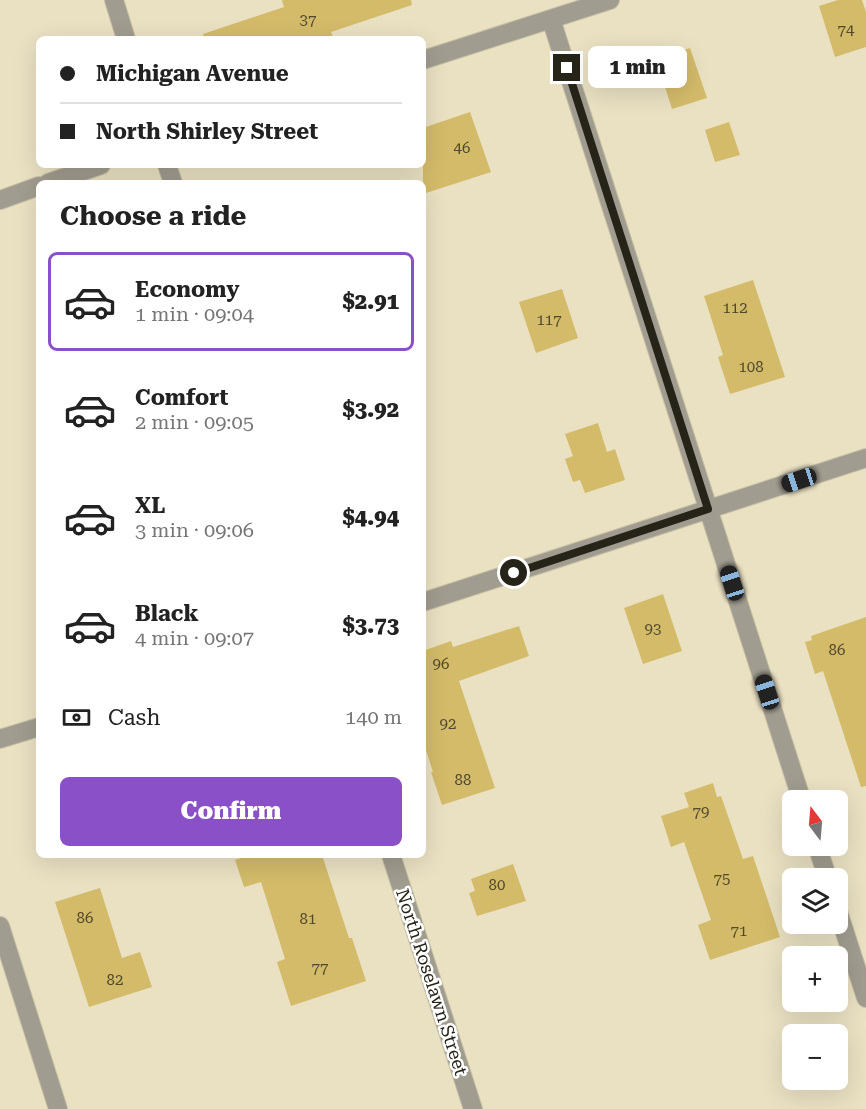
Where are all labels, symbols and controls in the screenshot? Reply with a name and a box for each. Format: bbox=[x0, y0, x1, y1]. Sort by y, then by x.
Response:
house number: 37 bbox=[300, 11, 316, 29]
house number: 74 bbox=[838, 21, 855, 39]
callout: 1 min bbox=[588, 47, 687, 89]
route end bbox=[553, 54, 580, 81]
text: 1 min bbox=[609, 55, 666, 79]
text: Michigan Avenue bbox=[96, 61, 289, 86]
text: North Shirley Street bbox=[96, 119, 318, 144]
house number: 46 bbox=[454, 139, 470, 157]
text: Choose a ride bbox=[60, 200, 246, 232]
icon: car bbox=[63, 275, 117, 329]
text: Economy bbox=[135, 277, 239, 302]
text: $2.91 bbox=[342, 289, 399, 314]
house number: 112 bbox=[722, 299, 748, 317]
text: 1 min · 09:04 bbox=[135, 302, 254, 326]
house number: 117 bbox=[536, 311, 562, 329]
house number: 108 bbox=[738, 358, 764, 376]
icon: car bbox=[63, 383, 117, 437]
text: Comfort bbox=[135, 385, 228, 410]
text: $3.92 bbox=[342, 397, 399, 422]
text: 2 min · 09:05 bbox=[135, 410, 254, 434]
car bbox=[779, 466, 819, 494]
icon: car bbox=[63, 491, 117, 545]
text: XL bbox=[135, 493, 165, 518]
text: $4.94 bbox=[342, 505, 399, 530]
text: 3 min · 09:06 bbox=[135, 518, 254, 542]
route start bbox=[500, 559, 527, 586]
car bbox=[718, 563, 746, 603]
icon: car bbox=[63, 599, 117, 653]
text: Black bbox=[135, 601, 199, 626]
text: $3.73 bbox=[342, 613, 399, 638]
house number: 93 bbox=[645, 620, 661, 638]
text: 4 min · 09:07 bbox=[135, 626, 254, 650]
house number: 86 bbox=[829, 641, 845, 659]
house number: 96 bbox=[433, 655, 449, 673]
car bbox=[753, 672, 781, 712]
icon: cash bbox=[60, 701, 93, 734]
text: Cash bbox=[108, 705, 160, 730]
text: 140 m bbox=[345, 705, 402, 729]
house number: 92 bbox=[440, 715, 456, 733]
house number: 88 bbox=[455, 771, 471, 789]
button: Confirm bbox=[60, 777, 402, 846]
north arrow bbox=[782, 790, 848, 856]
map controls bbox=[782, 790, 848, 1090]
house number: 79 bbox=[693, 803, 709, 821]
button: layers bbox=[782, 868, 848, 934]
house number: 75 bbox=[714, 870, 730, 888]
house number: 80 bbox=[489, 876, 505, 894]
street label: North Roselawn Street bbox=[392, 886, 472, 1078]
house number: 86 bbox=[77, 909, 93, 927]
house number: 81 bbox=[300, 910, 316, 928]
house number: 71 bbox=[731, 922, 747, 940]
button: + bbox=[782, 946, 848, 1012]
house number: 77 bbox=[312, 959, 328, 977]
house number: 82 bbox=[107, 971, 123, 989]
button: − bbox=[782, 1024, 848, 1090]

